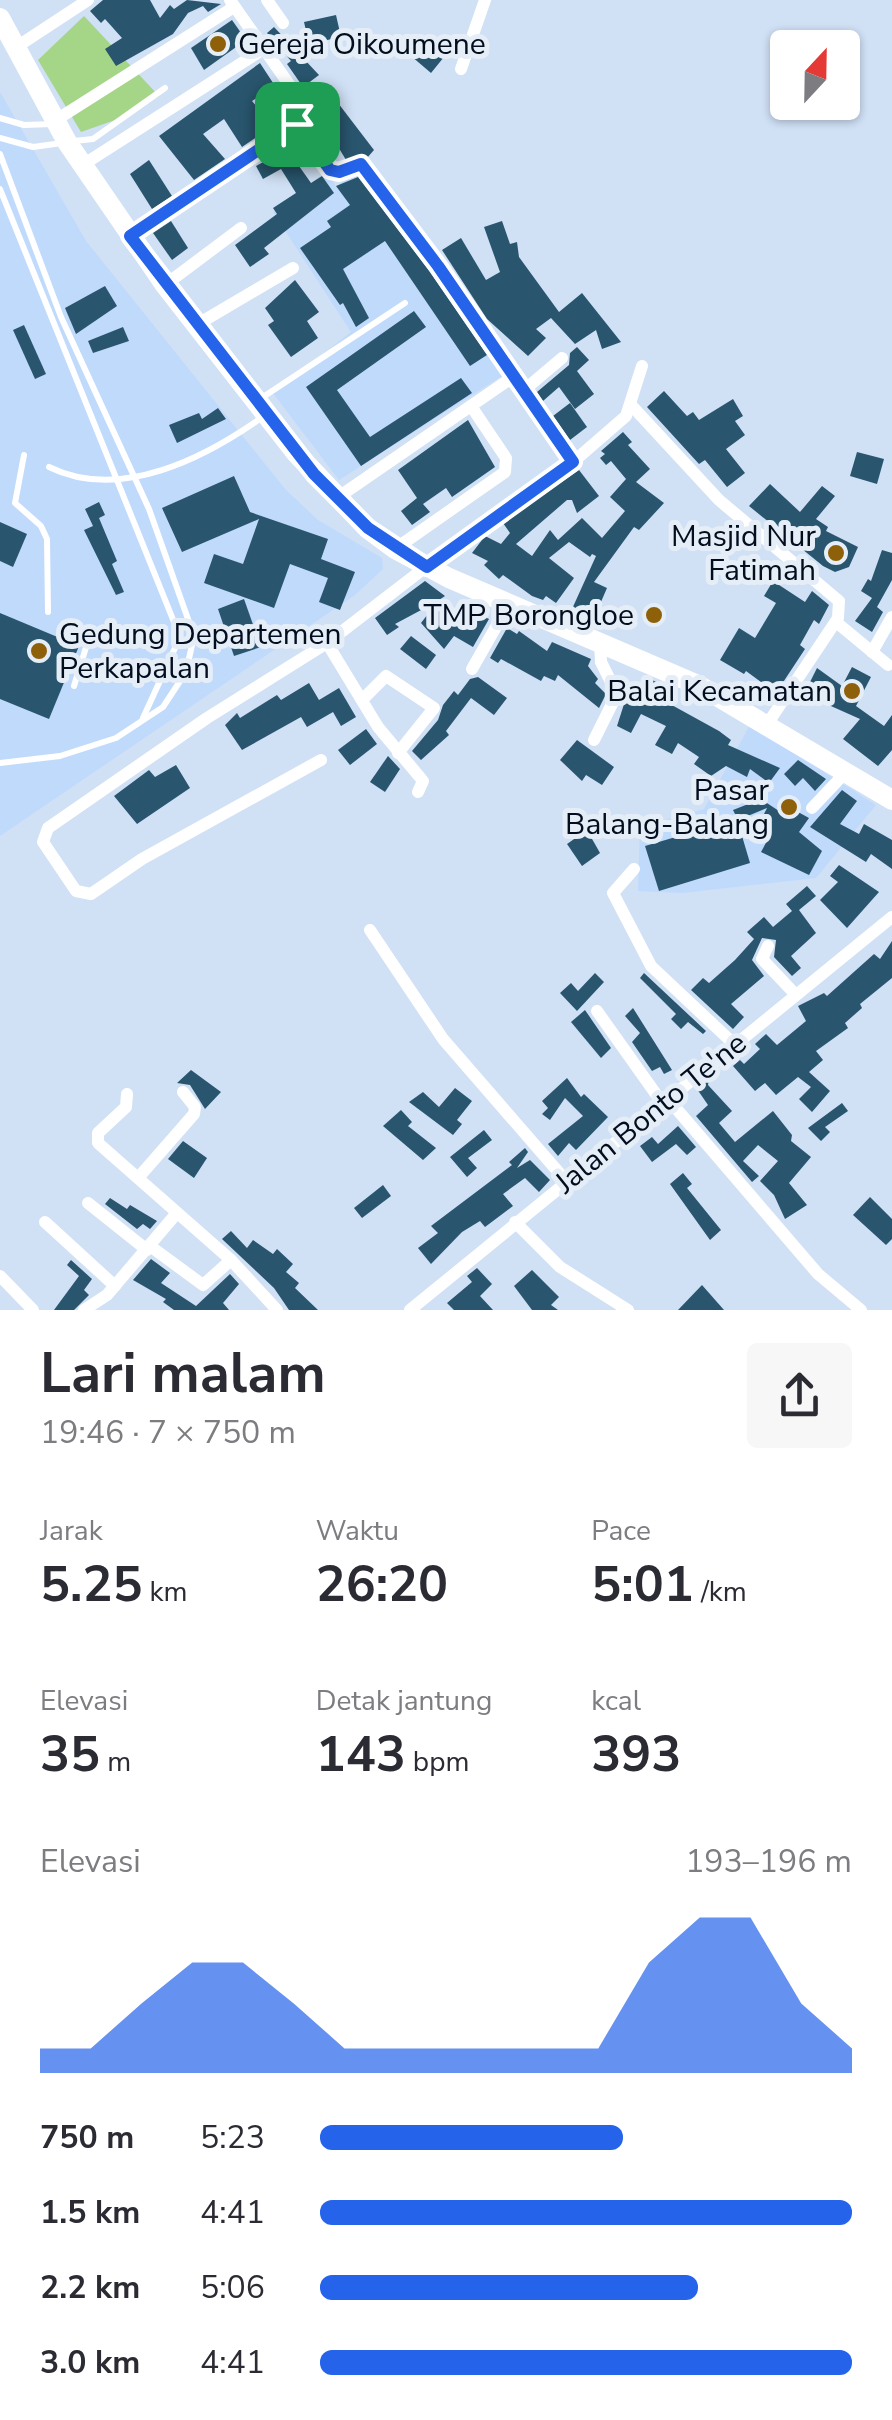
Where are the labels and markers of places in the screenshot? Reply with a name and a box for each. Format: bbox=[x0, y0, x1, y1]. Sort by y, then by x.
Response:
place label: Gereja Oikoumene bbox=[238, 24, 486, 65]
marker: Gereja Oikoumene bbox=[207, 33, 229, 55]
pin bbox=[255, 82, 340, 167]
place label: Masjid Nur Fatimah bbox=[671, 516, 816, 591]
marker: Masjid Nur Fatimah bbox=[825, 542, 847, 564]
place label: TMP Borongloe bbox=[423, 595, 634, 636]
marker: TMP Borongloe bbox=[643, 604, 665, 626]
place label: Gedung Departemen Perkapalan bbox=[59, 614, 342, 689]
marker: Gedung Departemen Perkapalan bbox=[28, 640, 50, 662]
place label: Balai Kecamatan bbox=[607, 671, 832, 712]
marker: Balai Kecamatan bbox=[841, 680, 863, 702]
place label: Pasar Balang-Balang bbox=[565, 770, 769, 845]
marker: Pasar Balang-Balang bbox=[778, 796, 800, 818]

